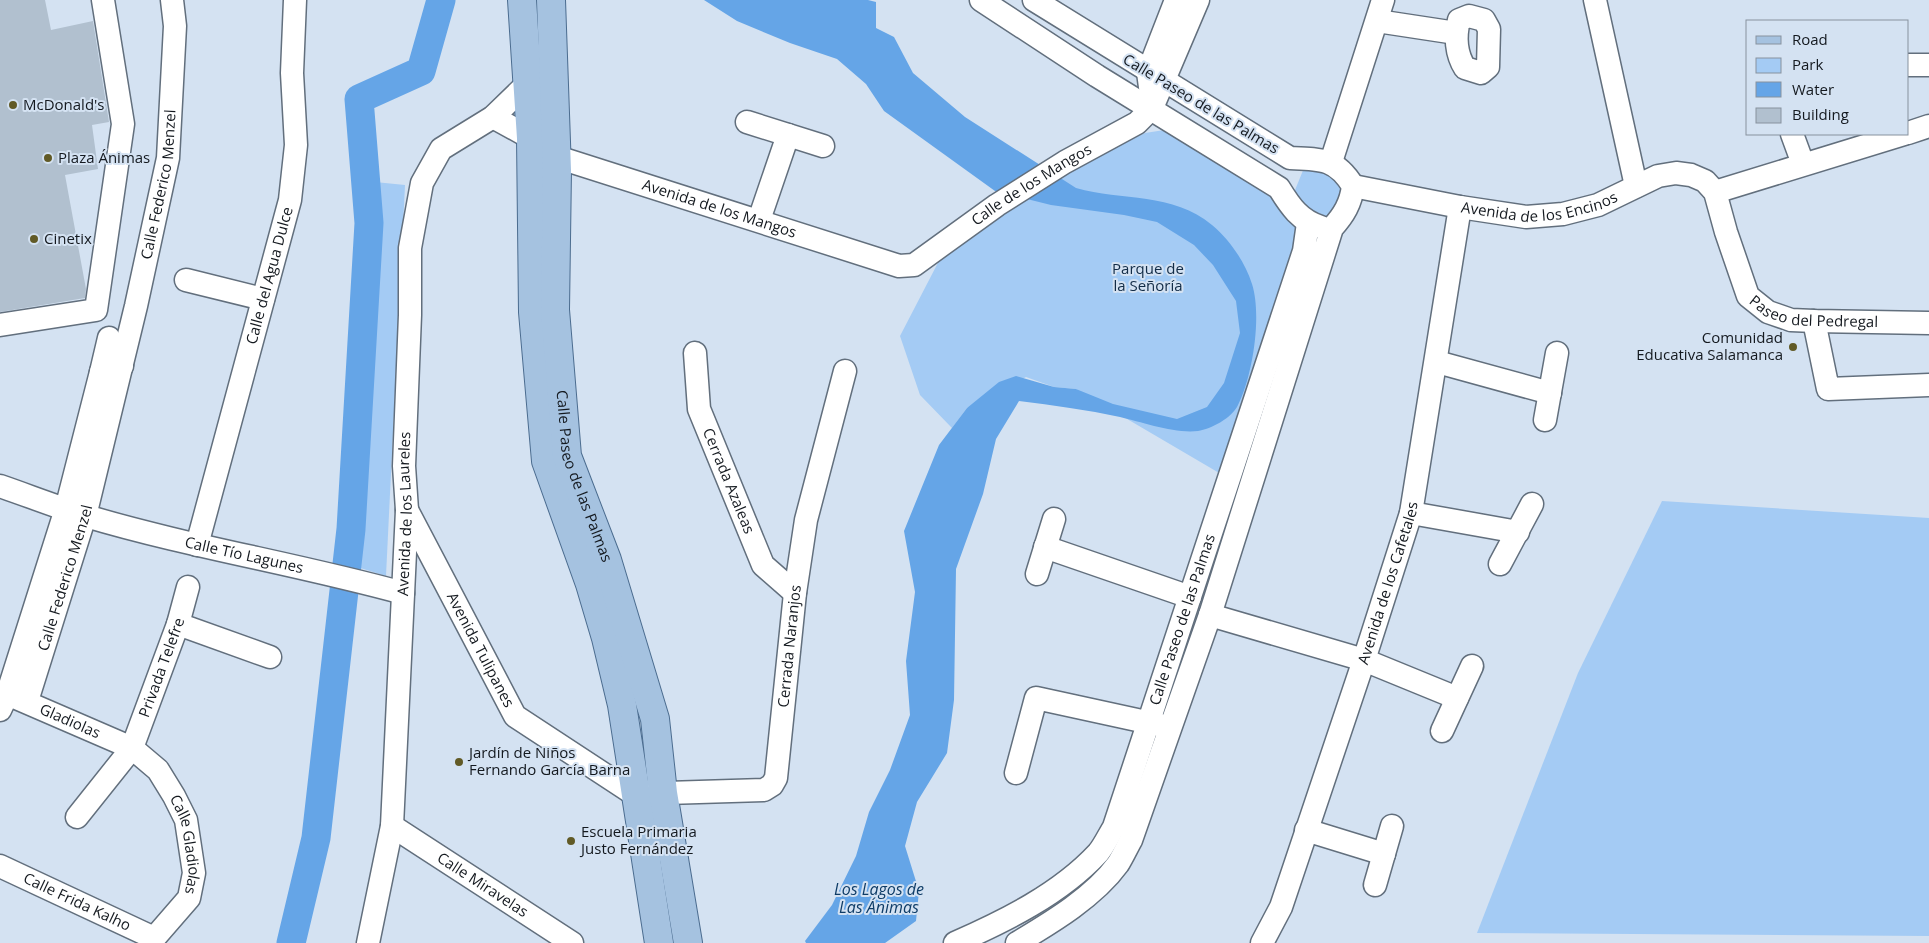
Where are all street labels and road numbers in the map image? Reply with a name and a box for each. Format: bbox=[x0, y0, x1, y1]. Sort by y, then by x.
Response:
street label: Calle Paseo de las Palmas bbox=[1120, 49, 1283, 158]
street label: Calle Federico Menzel bbox=[135, 109, 180, 261]
street label: Calle de los Mangos bbox=[967, 139, 1095, 229]
street label: Avenida de los Mangos bbox=[640, 174, 799, 242]
street label: Avenida de los Encinos bbox=[1460, 186, 1620, 226]
street label: Calle del Agua Dulce bbox=[241, 204, 297, 346]
street label: Paseo del Pedregal bbox=[1746, 290, 1878, 331]
street label: Calle Paseo de las Palmas bbox=[553, 389, 618, 565]
street label: Cerrada Azaleas bbox=[699, 425, 760, 537]
street label: Avenida de los Laureles bbox=[392, 431, 416, 596]
street label: Avenida de los Cafetales bbox=[1352, 500, 1422, 667]
street label: Calle Federico Menzel bbox=[32, 503, 96, 653]
street label: Calle Tío Lagunes bbox=[183, 531, 306, 577]
street label: Calle Paseo de las Palmas bbox=[1144, 531, 1219, 707]
street label: Cerrada Naranjos bbox=[772, 583, 805, 708]
street label: Avenida Tulipanes bbox=[443, 588, 520, 710]
street label: Privada Telefre bbox=[133, 615, 188, 720]
street label: Gladiolas bbox=[37, 698, 104, 742]
street label: Calle Gladiolas bbox=[166, 791, 205, 896]
street label: Calle Miravelas bbox=[434, 847, 532, 921]
street label: Calle Frida Kalho bbox=[20, 867, 134, 935]

